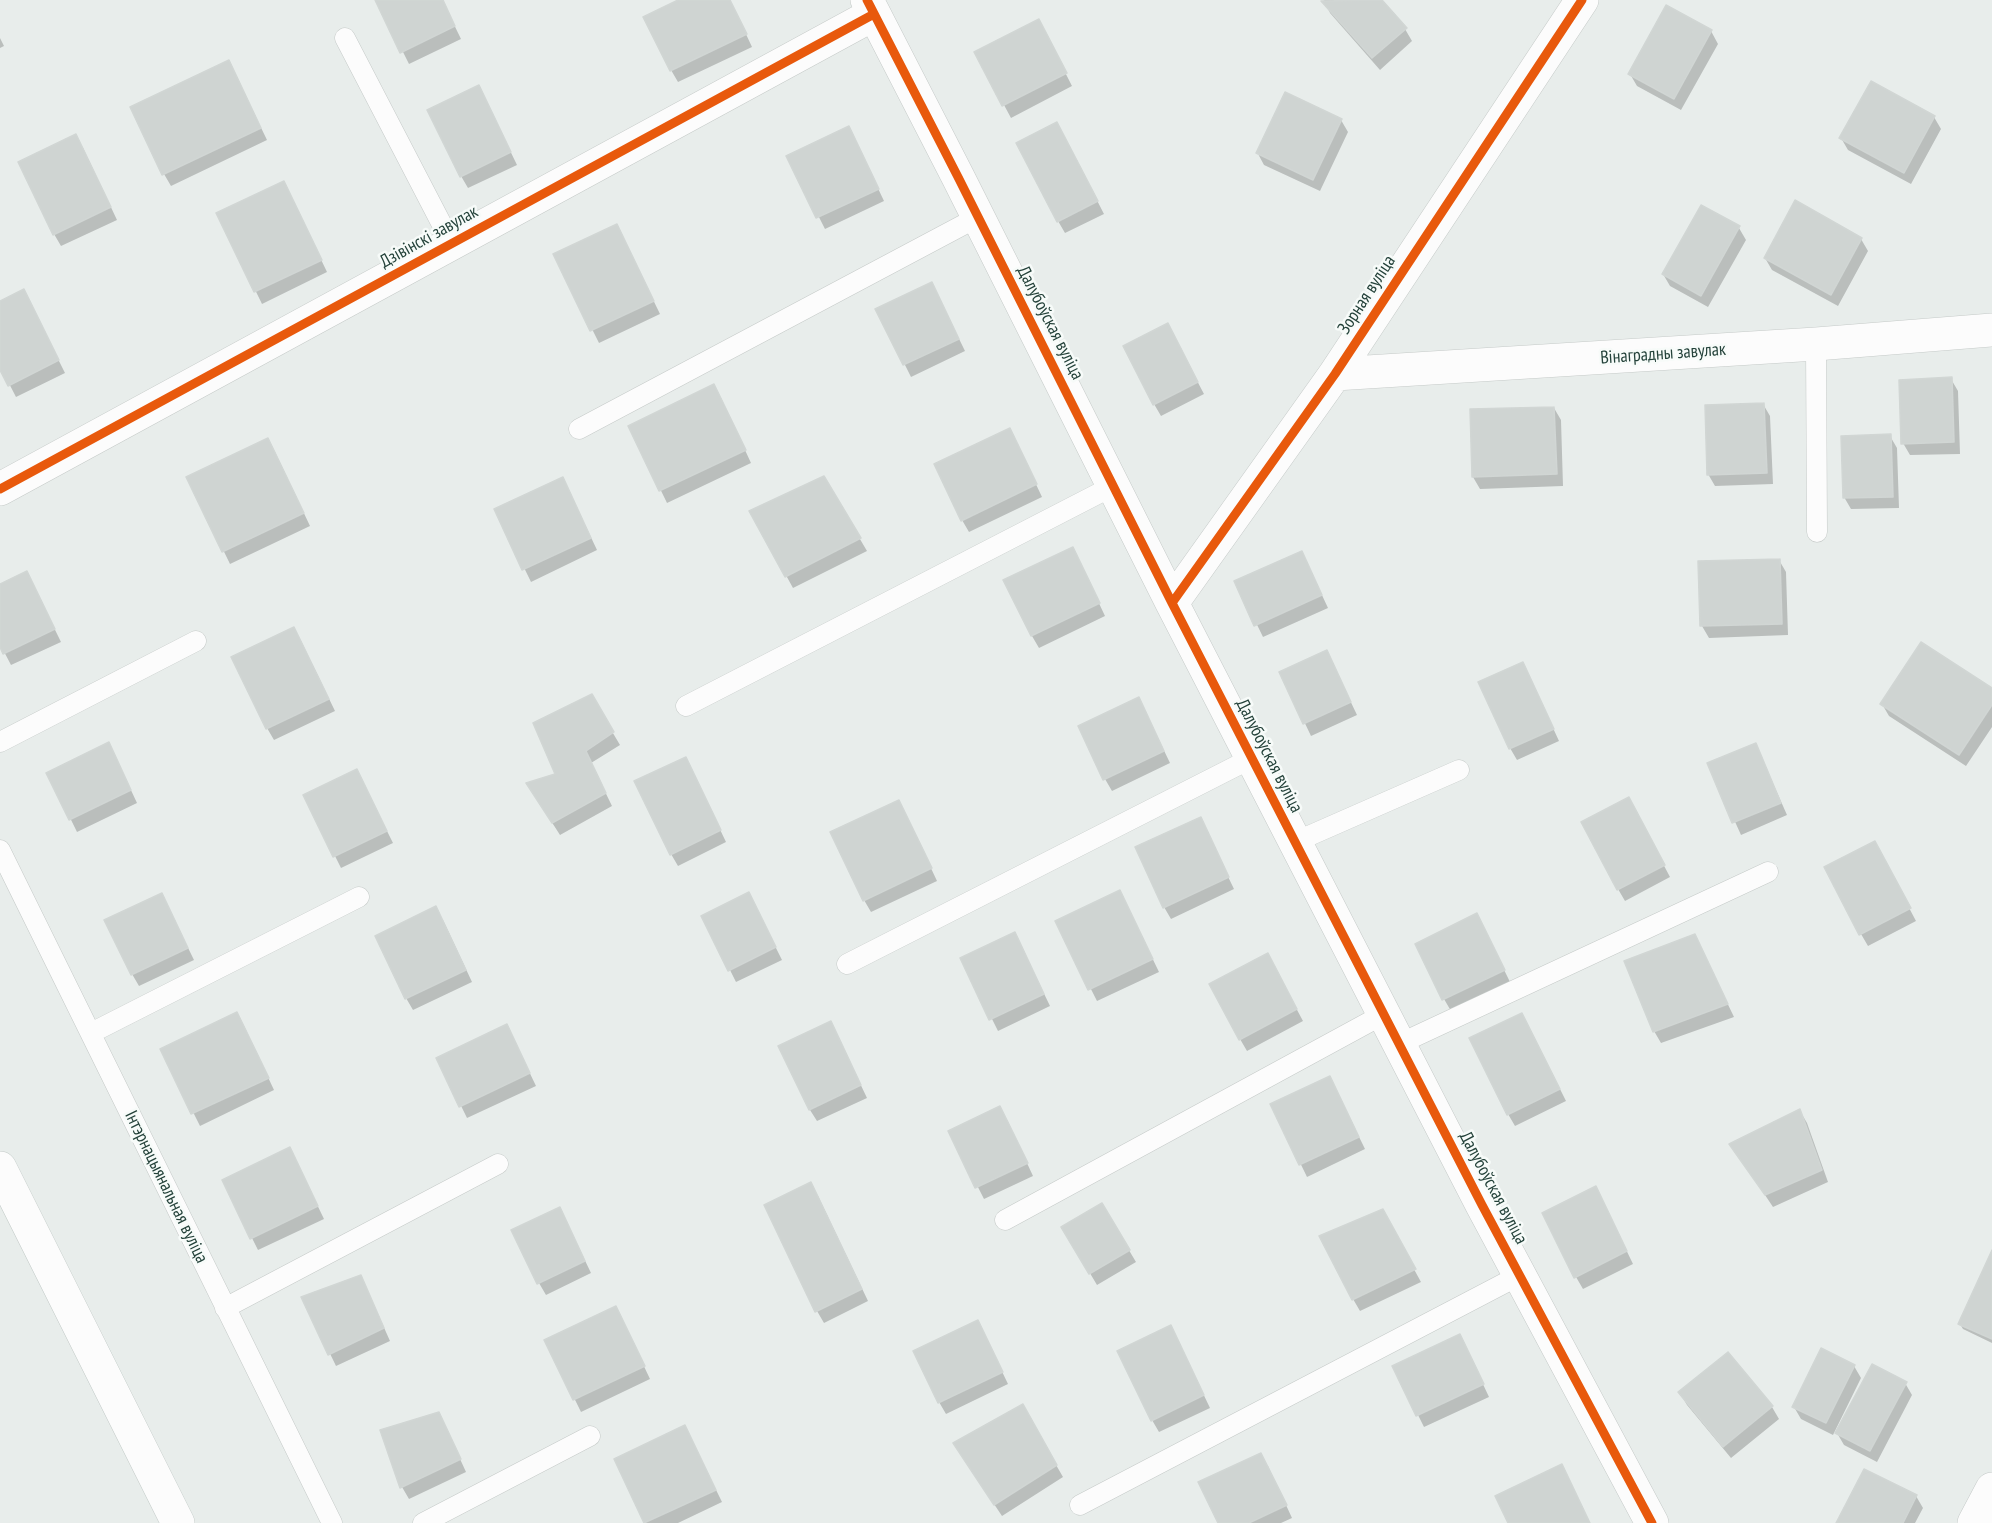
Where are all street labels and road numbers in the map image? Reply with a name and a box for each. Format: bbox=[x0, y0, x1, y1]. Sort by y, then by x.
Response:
street label: Дзівінскі завулак bbox=[376, 201, 482, 273]
street label: Зорная вуліца bbox=[1334, 252, 1400, 338]
street label: Далубоўская вуліца bbox=[1012, 263, 1088, 383]
street label: Вінаградны завулак bbox=[1600, 339, 1726, 369]
street label: Далубоўская вуліца bbox=[1231, 696, 1307, 816]
street label: Інтэрнацыянальная вуліца bbox=[120, 1107, 212, 1267]
street label: Далубоўская вуліца bbox=[1454, 1128, 1532, 1248]

